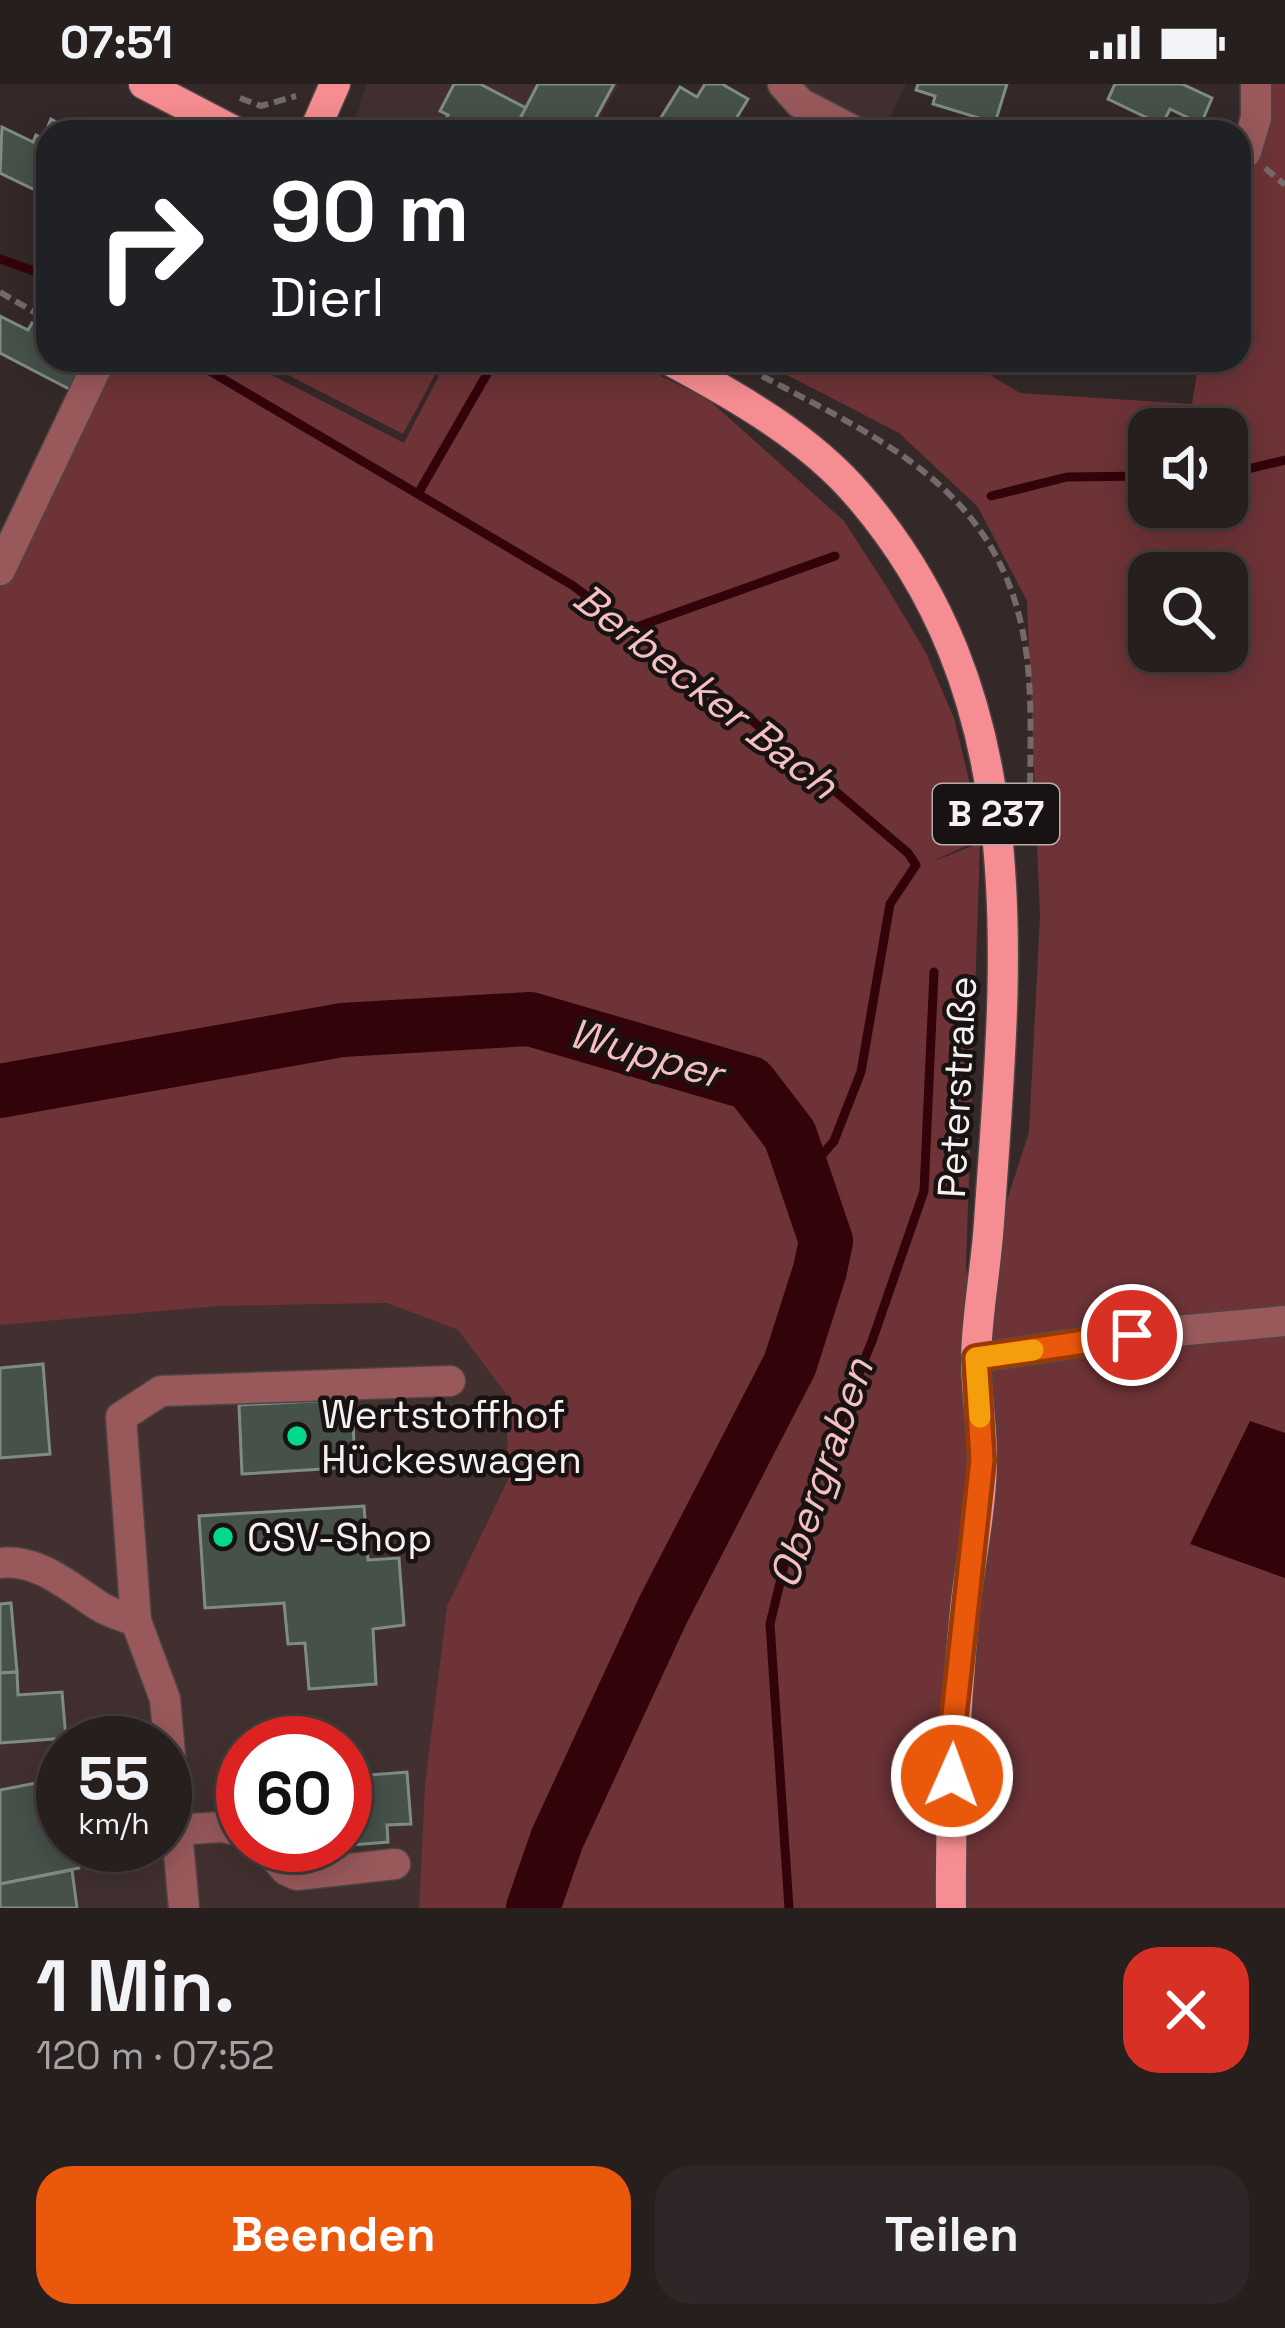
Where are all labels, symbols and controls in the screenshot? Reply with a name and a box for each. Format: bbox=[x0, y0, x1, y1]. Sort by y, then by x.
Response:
text: 07:51 bbox=[60, 14, 173, 71]
text: 90 m bbox=[270, 158, 469, 266]
icon: right bbox=[72, 168, 228, 324]
text: Dierl bbox=[270, 263, 385, 332]
map controls bbox=[1128, 408, 1248, 672]
button: sound bbox=[1128, 408, 1248, 528]
button: search bbox=[1128, 552, 1248, 672]
water label: Berbecker Bach bbox=[563, 571, 850, 811]
road number: B 237 bbox=[933, 784, 1059, 844]
street label: Peterstraße bbox=[927, 975, 987, 1199]
water label: Wupper bbox=[563, 1006, 733, 1101]
pin bbox=[1081, 1284, 1183, 1386]
icon: arrive bbox=[1099, 1302, 1165, 1368]
water label: Obergraben bbox=[757, 1350, 885, 1595]
place label: Wertstoffhof Hückeswagen bbox=[321, 1390, 582, 1484]
marker: Wertstoffhof Hückeswagen bbox=[284, 1423, 310, 1449]
place label: CSV-Shop bbox=[247, 1513, 432, 1562]
marker: CSV-Shop bbox=[210, 1524, 236, 1550]
position arrow bbox=[889, 1713, 1015, 1839]
speed limit sign: 60 bbox=[216, 1716, 372, 1872]
text: 55 bbox=[78, 1740, 150, 1817]
text: km/h bbox=[78, 1804, 150, 1843]
text: 1 Min. bbox=[36, 1940, 235, 2032]
button: close bbox=[1123, 1947, 1249, 2073]
text: 120 m · 07:52 bbox=[36, 2031, 274, 2080]
button: Beenden bbox=[36, 2166, 631, 2304]
button: Teilen bbox=[655, 2166, 1249, 2304]

